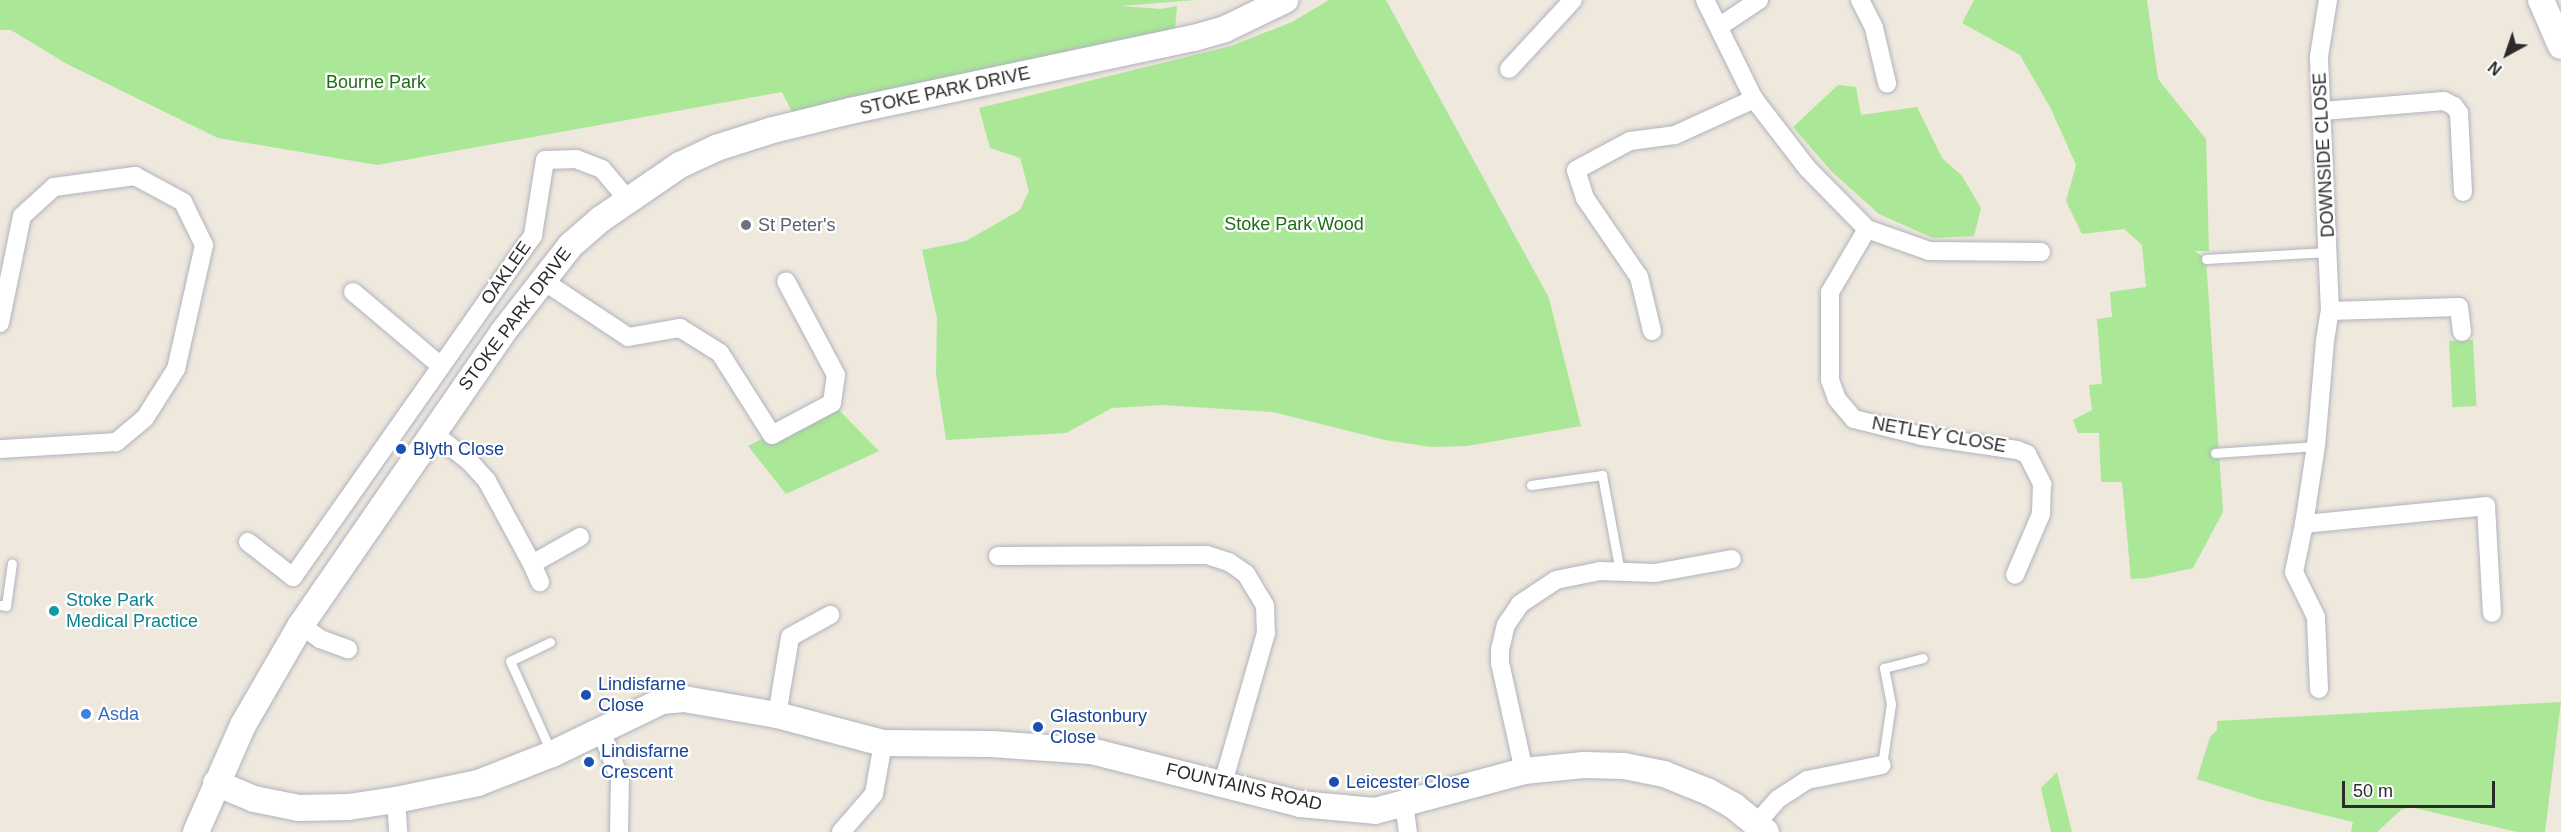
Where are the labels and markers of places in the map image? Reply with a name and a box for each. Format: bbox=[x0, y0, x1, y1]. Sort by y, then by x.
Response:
place label: St Peter's bbox=[758, 214, 835, 236]
marker: St Peter's bbox=[739, 218, 753, 232]
place label: Blyth Close bbox=[413, 438, 504, 460]
marker: Blyth Close bbox=[394, 442, 408, 456]
place label: Stoke Park Medical Practice bbox=[66, 590, 198, 632]
marker: Stoke Park Medical Practice bbox=[47, 604, 61, 618]
place label: Lindisfarne Close bbox=[598, 674, 686, 716]
marker: Lindisfarne Close bbox=[579, 688, 593, 702]
place label: Asda bbox=[98, 703, 139, 725]
place label: Glastonbury Close bbox=[1050, 706, 1147, 748]
marker: Asda bbox=[79, 707, 93, 721]
marker: Glastonbury Close bbox=[1031, 720, 1045, 734]
place label: Lindisfarne Crescent bbox=[601, 741, 689, 783]
marker: Lindisfarne Crescent bbox=[582, 755, 596, 769]
place label: Leicester Close bbox=[1346, 771, 1470, 793]
marker: Leicester Close bbox=[1327, 775, 1341, 789]

